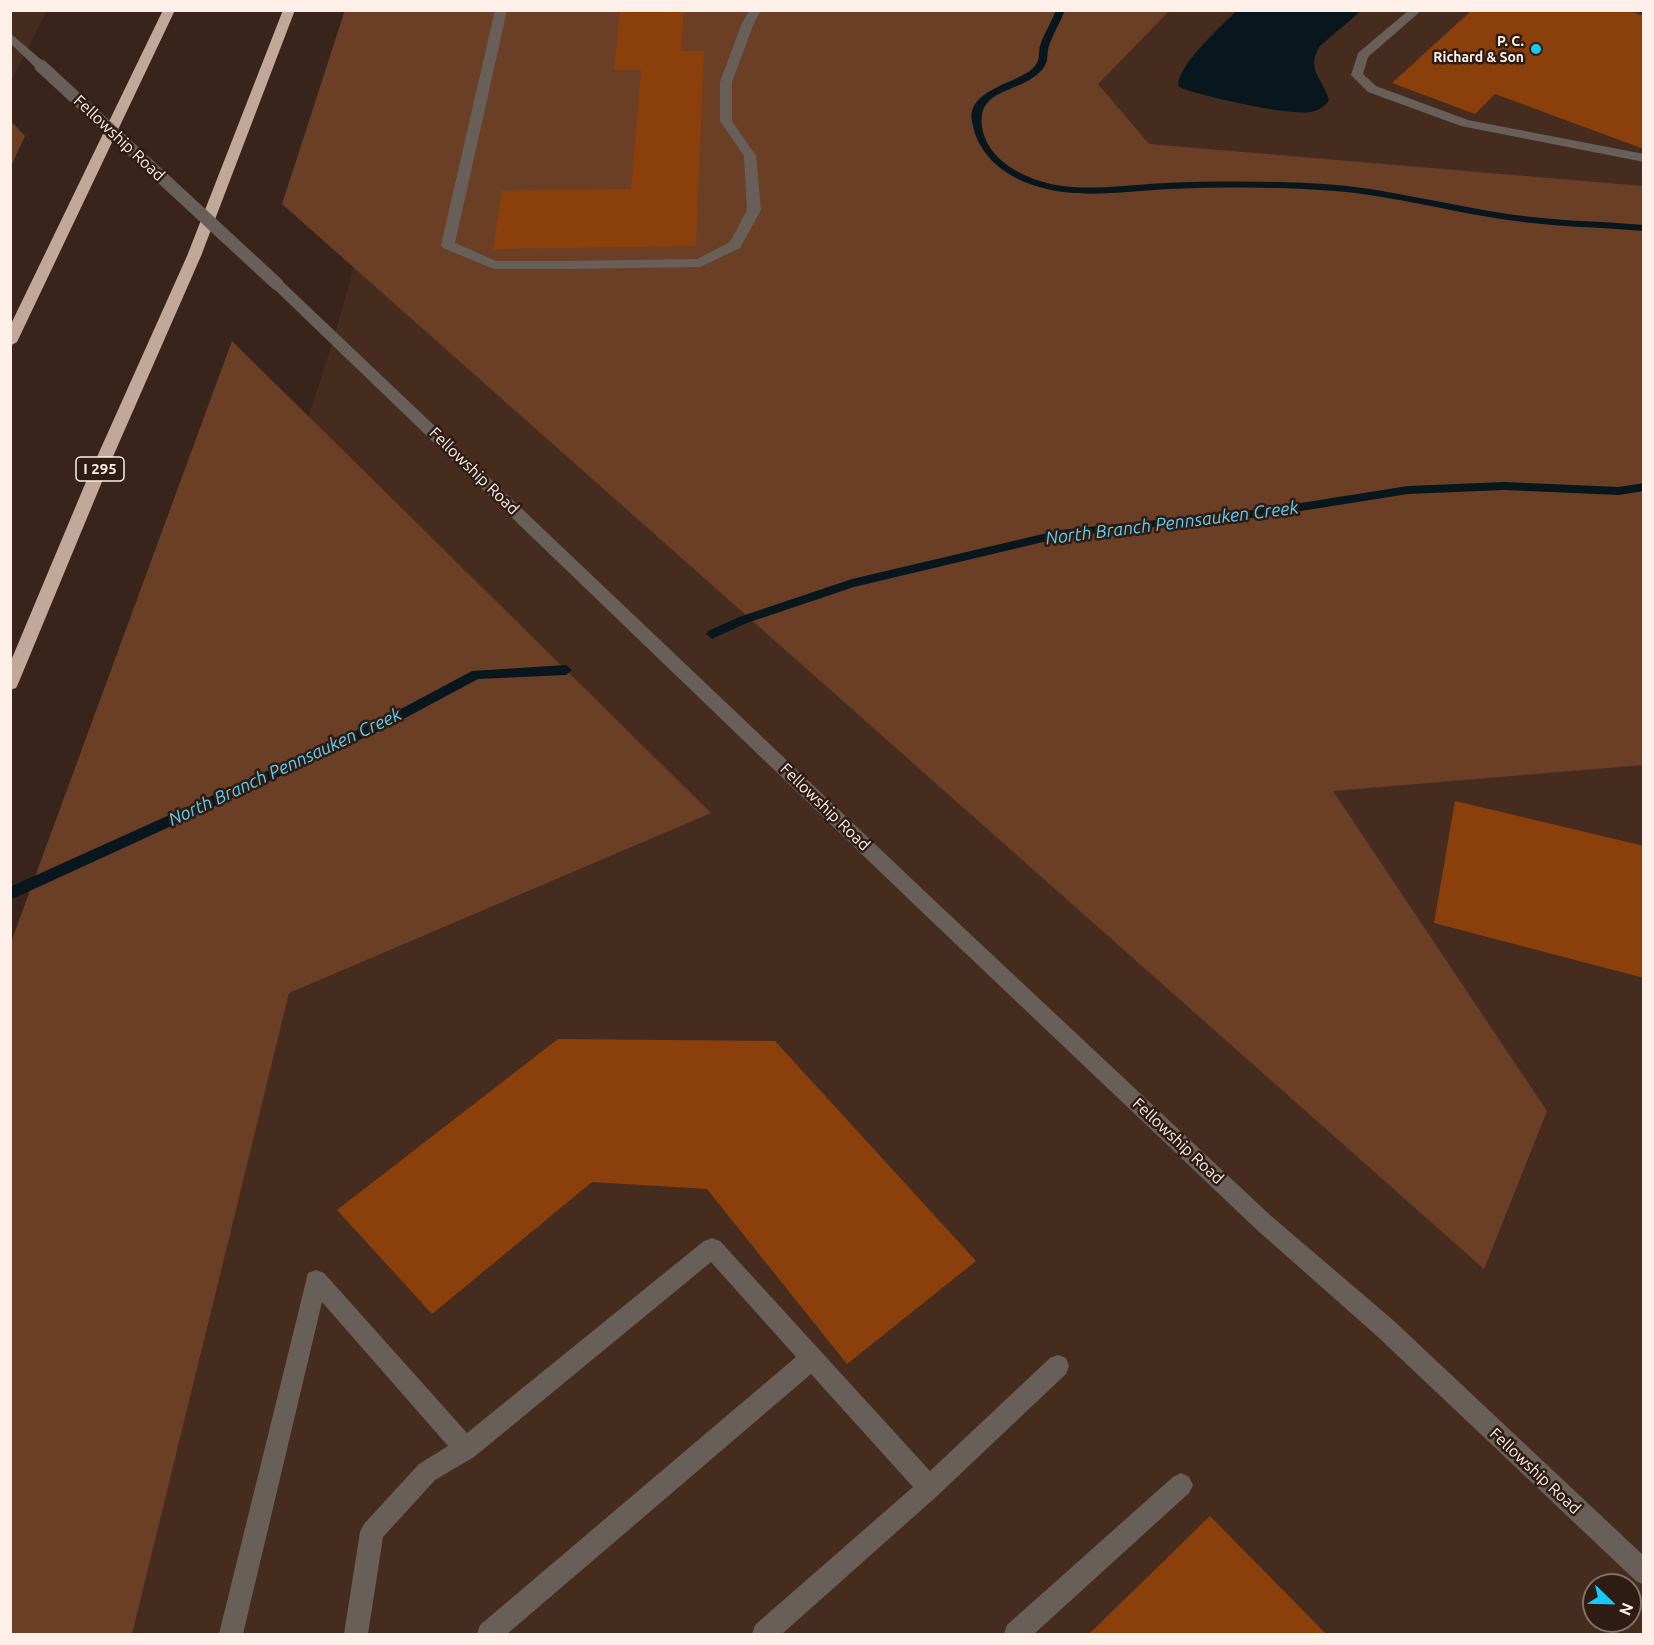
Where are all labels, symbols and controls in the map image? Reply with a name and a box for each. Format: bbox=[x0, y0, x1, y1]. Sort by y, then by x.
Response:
place label: P. C. Richard & Son bbox=[1433, 33, 1524, 66]
marker: P. C. Richard & Son bbox=[1529, 42, 1543, 56]
street label: Fellowship Road bbox=[70, 91, 168, 185]
street label: Fellowship Road bbox=[425, 423, 523, 519]
road number: I 295 bbox=[76, 457, 124, 481]
water label: North Branch Pennsauken Creek bbox=[1044, 497, 1300, 549]
water label: North Branch Pennsauken Creek bbox=[165, 703, 405, 831]
street label: Fellowship Road bbox=[776, 759, 874, 855]
street label: Fellowship Road bbox=[1129, 1094, 1227, 1188]
street label: Fellowship Road bbox=[1486, 1424, 1584, 1518]
north arrow bbox=[1582, 1573, 1642, 1633]
text: N bbox=[1616, 1600, 1637, 1618]

